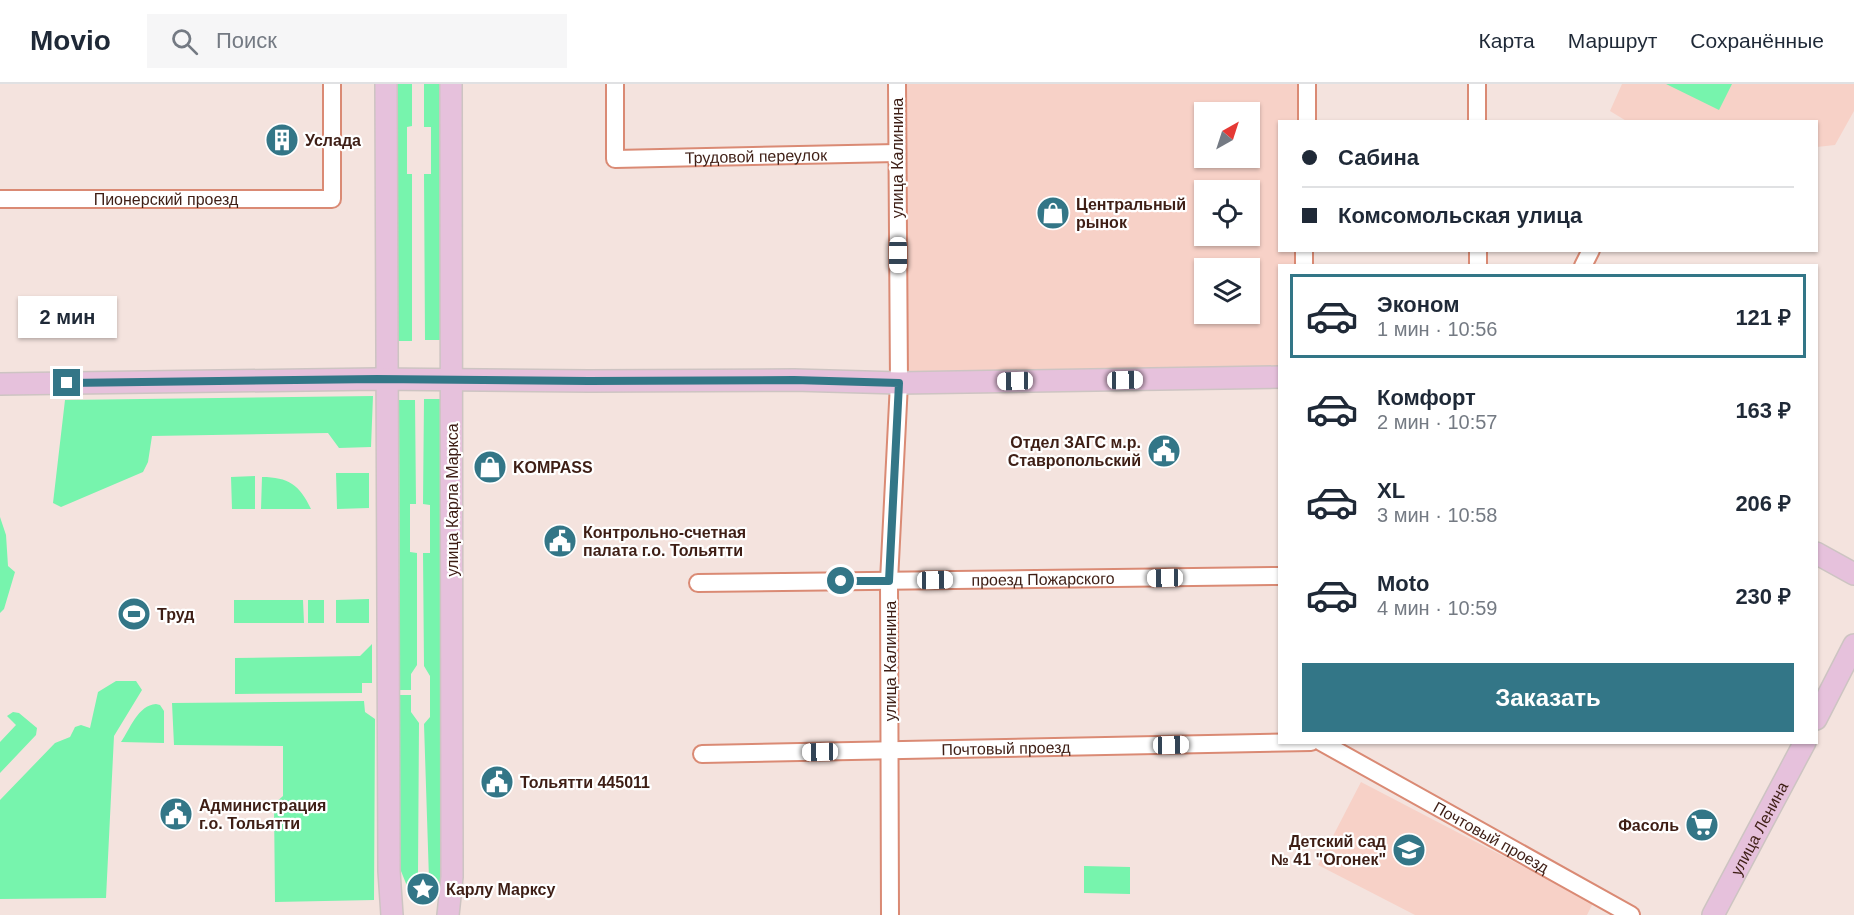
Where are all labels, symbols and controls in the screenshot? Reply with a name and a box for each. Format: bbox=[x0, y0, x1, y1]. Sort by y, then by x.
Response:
search box bbox=[147, 14, 567, 68]
text: Movio bbox=[30, 25, 111, 56]
icon: search bbox=[168, 25, 201, 58]
text: Поиск bbox=[216, 28, 277, 53]
text: Карта bbox=[1479, 29, 1535, 52]
text: Маршрут bbox=[1568, 29, 1657, 52]
text: Сохранённые bbox=[1690, 29, 1824, 52]
street label: улица Калинина bbox=[889, 98, 906, 218]
north arrow bbox=[1194, 102, 1260, 168]
map controls bbox=[1194, 102, 1260, 324]
building icon: Услада bbox=[264, 122, 300, 158]
place label: Услада bbox=[305, 132, 361, 149]
text: Сабина bbox=[1338, 145, 1419, 170]
street label: Трудовой переулок bbox=[685, 146, 828, 167]
button: locate bbox=[1194, 180, 1260, 246]
street label: Пионерский проезд bbox=[94, 191, 239, 208]
shop icon: Центральный рынок bbox=[1035, 195, 1071, 231]
place label: Центральный рынок bbox=[1076, 196, 1186, 231]
text: Комсомольская улица bbox=[1338, 203, 1582, 228]
car bbox=[889, 237, 907, 273]
button: layers bbox=[1194, 258, 1260, 324]
icon: car bbox=[1305, 289, 1359, 343]
text: Эконом bbox=[1377, 292, 1460, 317]
callout: 2 мин bbox=[17, 296, 116, 338]
text: 121 ₽ bbox=[1735, 305, 1791, 330]
text: 2 мин bbox=[40, 306, 95, 328]
text: 1 мин · 10:56 bbox=[1377, 318, 1497, 340]
route end bbox=[53, 369, 80, 396]
car bbox=[1107, 371, 1143, 389]
car bbox=[997, 372, 1033, 390]
icon: car bbox=[1305, 382, 1359, 436]
text: Комфорт bbox=[1377, 385, 1476, 410]
text: 163 ₽ bbox=[1735, 398, 1791, 423]
text: 2 мин · 10:57 bbox=[1377, 411, 1497, 433]
street label: улица Карла Маркса bbox=[444, 423, 461, 577]
public building icon: Отдел ЗАГС м.р. Ставропольский bbox=[1146, 433, 1182, 469]
place label: Отдел ЗАГС м.р. Ставропольский bbox=[1008, 434, 1141, 469]
shop icon: KOMPASS bbox=[472, 449, 508, 485]
place label: KOMPASS bbox=[513, 459, 593, 476]
icon: car bbox=[1305, 475, 1359, 529]
text: XL bbox=[1377, 478, 1405, 503]
text: 206 ₽ bbox=[1735, 491, 1791, 516]
text: 3 мин · 10:58 bbox=[1377, 504, 1497, 526]
public building icon: Контрольно-счетная палата г.о. Тольятти bbox=[542, 523, 578, 559]
place label: Контрольно-счетная палата г.о. Тольятти bbox=[583, 524, 746, 559]
route start bbox=[827, 567, 854, 594]
icon: car bbox=[1305, 568, 1359, 622]
car bbox=[1147, 569, 1183, 587]
street label: проезд Пожарского bbox=[971, 570, 1115, 589]
car bbox=[917, 571, 953, 589]
text: Moto bbox=[1377, 571, 1430, 596]
text: 230 ₽ bbox=[1735, 584, 1791, 609]
sports icon: Труд bbox=[116, 596, 152, 632]
text: 4 мин · 10:59 bbox=[1377, 597, 1497, 619]
street label: улица Калинина bbox=[882, 601, 899, 721]
place label: Труд bbox=[157, 606, 194, 623]
button: Заказать bbox=[1302, 663, 1794, 732]
car bbox=[1153, 736, 1189, 754]
street label: Почтовый проезд bbox=[941, 739, 1071, 758]
car bbox=[802, 743, 838, 761]
public building icon: Тольятти 445011 bbox=[479, 764, 515, 800]
place label: Тольятти 445011 bbox=[520, 774, 650, 791]
street label: улица Ленина bbox=[1728, 779, 1791, 878]
public building icon: Администрация г.о. Тольятти bbox=[158, 796, 194, 832]
place label: Администрация г.о. Тольятти bbox=[199, 797, 326, 832]
street label: Почтовый проезд bbox=[1430, 799, 1552, 877]
supermarket icon: Фасоль bbox=[1684, 807, 1720, 843]
place label: Фасоль bbox=[1618, 817, 1679, 834]
school or university icon: Детский сад № 41 "Огонек" bbox=[1391, 832, 1427, 868]
place label: Детский сад № 41 "Огонек" bbox=[1271, 833, 1386, 868]
place icon: Карлу Марксу bbox=[405, 871, 441, 907]
place label: Карлу Марксу bbox=[446, 881, 555, 898]

